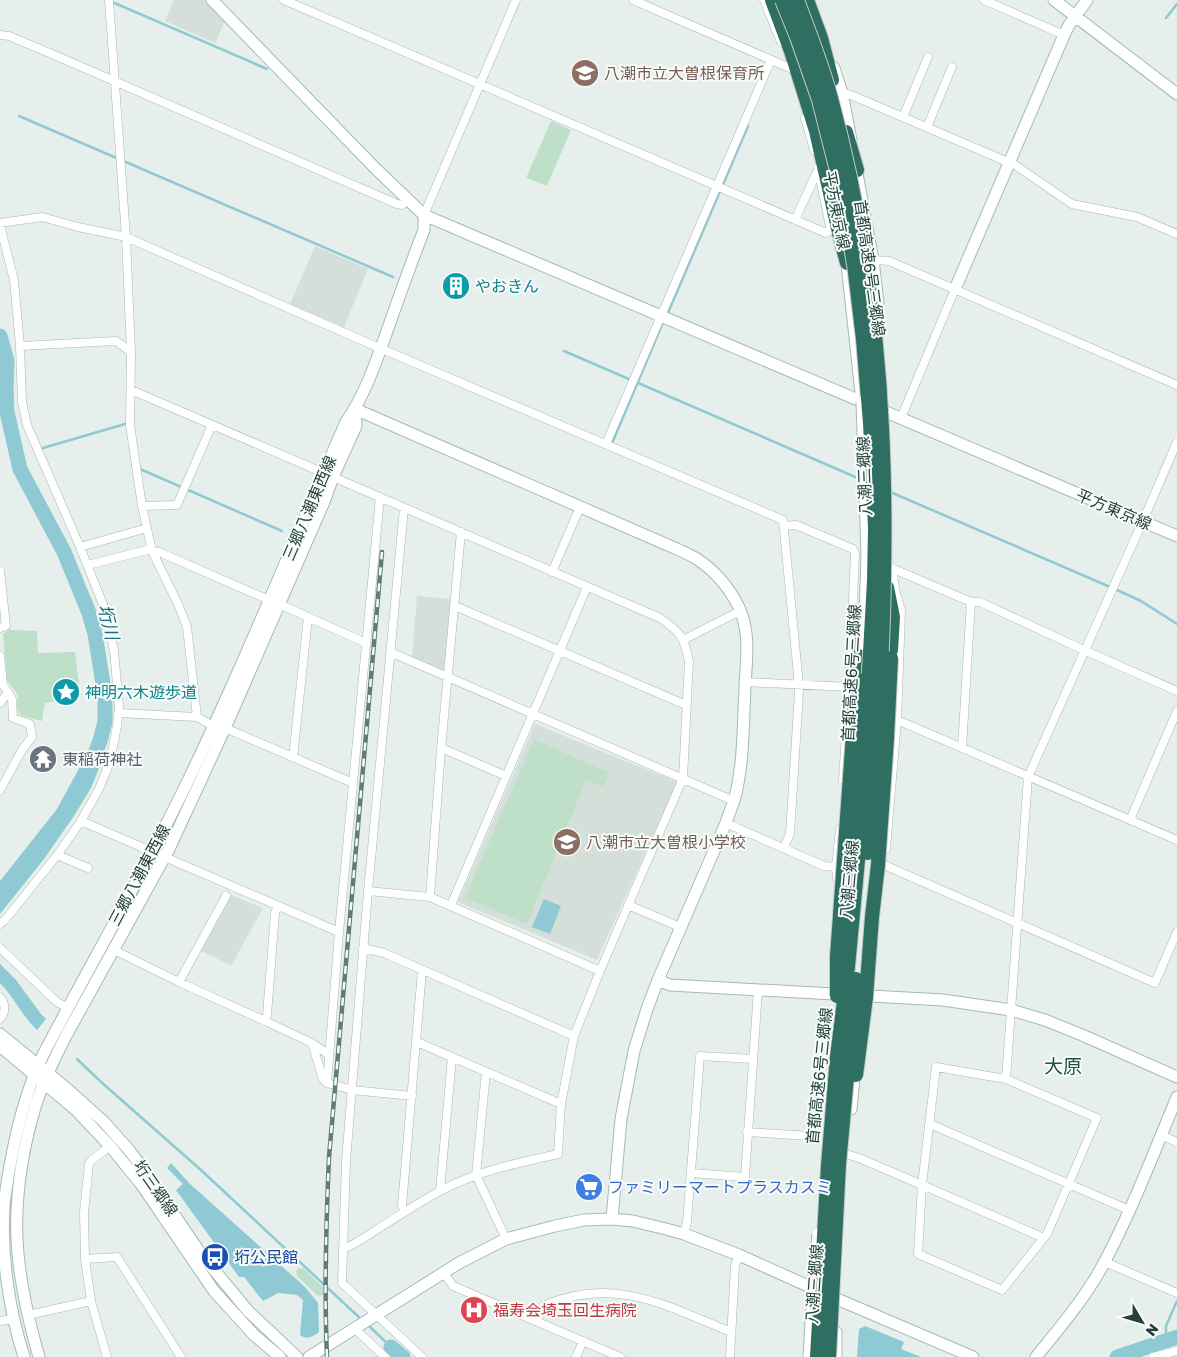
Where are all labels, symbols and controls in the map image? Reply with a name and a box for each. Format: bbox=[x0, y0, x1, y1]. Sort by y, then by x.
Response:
school or university icon: 八潮市立大曽根保育所 bbox=[570, 58, 600, 88]
place label: 八潮市立大曽根保育所 bbox=[604, 63, 764, 83]
street label: 平方東京線 bbox=[820, 169, 854, 251]
street label: 首都高速6号三郷線 bbox=[851, 198, 889, 338]
building icon: やおきん bbox=[441, 271, 471, 301]
place label: やおきん bbox=[475, 276, 539, 296]
street label: 八潮三郷線 bbox=[853, 436, 875, 516]
street label: 三郷八潮東西線 bbox=[278, 453, 340, 563]
street label: 平方東京線 bbox=[1073, 484, 1155, 534]
water label: 垳川 bbox=[94, 602, 124, 644]
street label: 首都高速6号三郷線 bbox=[837, 604, 865, 742]
place icon: 神明六木遊歩道 bbox=[51, 677, 81, 707]
place label: 神明六木遊歩道 bbox=[85, 682, 197, 702]
temple icon: 東稲荷神社 bbox=[28, 744, 58, 774]
place label: 東稲荷神社 bbox=[62, 749, 142, 769]
street label: 三郷八潮東西線 bbox=[104, 821, 174, 929]
school or university icon: 八潮市立大曽根小学校 bbox=[552, 827, 582, 857]
place label: 八潮市立大曽根小学校 bbox=[586, 832, 746, 852]
street label: 八潮三郷線 bbox=[836, 839, 862, 921]
street label: 首都高速6号三郷線 bbox=[802, 1006, 836, 1146]
district label: 大原 bbox=[1044, 1054, 1082, 1077]
street label: 垳三郷線 bbox=[129, 1156, 183, 1220]
supermarket icon: ファミリーマートプラスカスミ bbox=[574, 1172, 604, 1202]
place label: ファミリーマートプラスカスミ bbox=[608, 1177, 832, 1197]
bus stop icon: 垳公民館 bbox=[200, 1242, 230, 1272]
street label: 八潮三郷線 bbox=[801, 1243, 827, 1325]
place label: 垳公民館 bbox=[234, 1247, 298, 1267]
hospital icon: 福寿会埼玉回生病院 bbox=[459, 1295, 489, 1325]
north arrow bbox=[1117, 1297, 1167, 1347]
place label: 福寿会埼玉回生病院 bbox=[493, 1300, 637, 1320]
text: N bbox=[1143, 1321, 1163, 1340]

